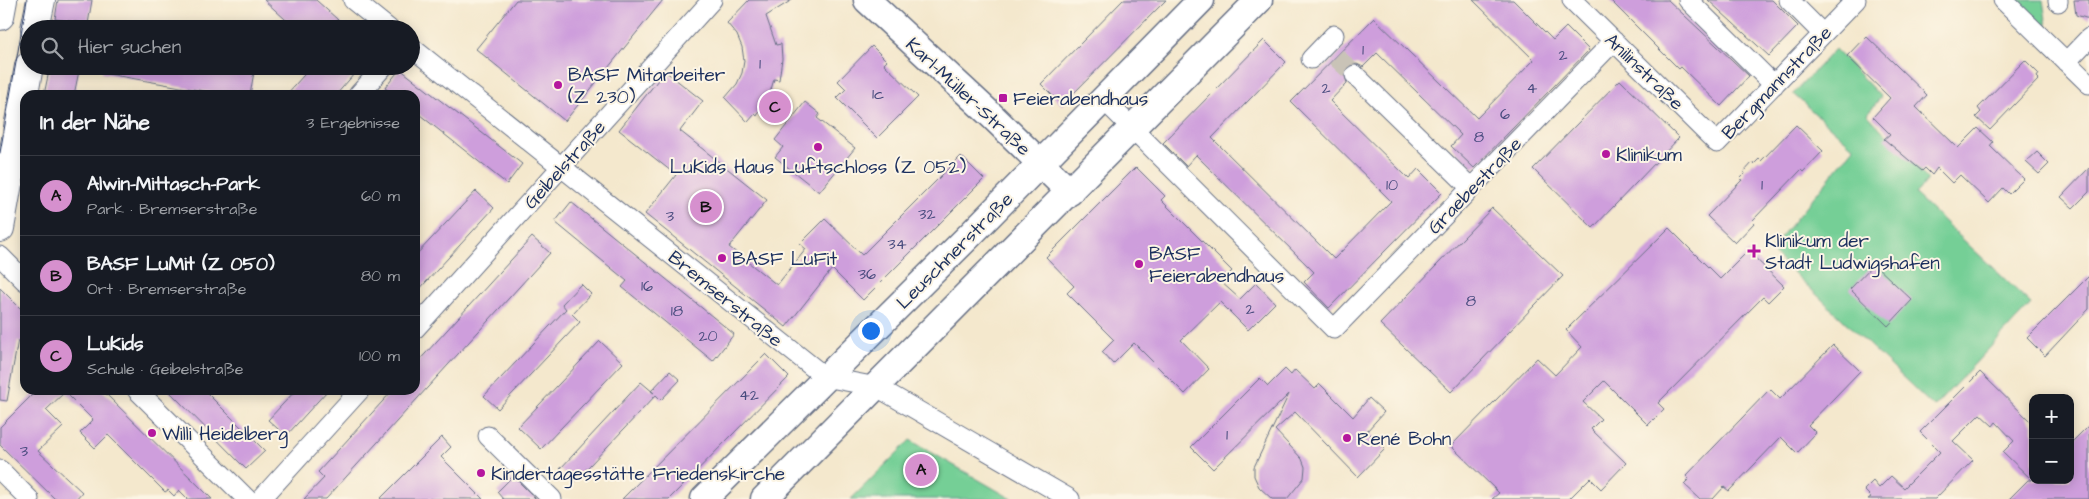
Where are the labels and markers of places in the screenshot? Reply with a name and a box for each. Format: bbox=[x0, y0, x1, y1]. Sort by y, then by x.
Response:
place label: BASF Mitarbeiter (Z 230) bbox=[568, 62, 726, 111]
marker: BASF Mitarbeiter (Z 230) bbox=[552, 79, 564, 91]
place label: Feierabendhaus bbox=[1013, 86, 1148, 113]
pin: C bbox=[759, 88, 791, 126]
marker: Feierabendhaus bbox=[997, 92, 1009, 104]
marker: LuKids Haus Luftschloss (Z 052) bbox=[812, 141, 824, 153]
place label: Klinikum bbox=[1616, 142, 1682, 169]
marker: Klinikum bbox=[1600, 148, 1612, 160]
place label: LuKids Haus Luftschloss (Z 052) bbox=[670, 154, 966, 181]
pin: B bbox=[690, 188, 722, 226]
place label: Klinikum der Stadt Ludwigshafen bbox=[1765, 228, 1940, 278]
place label: BASF Feierabendhaus bbox=[1149, 241, 1284, 290]
marker: Klinikum der Stadt Ludwigshafen bbox=[1747, 244, 1761, 258]
place label: BASF LuFit bbox=[732, 246, 837, 273]
marker: BASF LuFit bbox=[716, 252, 728, 264]
marker: BASF Feierabendhaus bbox=[1133, 258, 1145, 270]
place label: Willi Heidelberg bbox=[162, 421, 288, 449]
place label: René Bohn bbox=[1357, 426, 1451, 453]
marker: Willi Heidelberg bbox=[146, 427, 158, 439]
marker: René Bohn bbox=[1341, 432, 1353, 444]
pin: A bbox=[905, 451, 937, 489]
place label: Kindertagesstätte Friedenskirche bbox=[491, 461, 785, 489]
marker: Kindertagesstätte Friedenskirche bbox=[475, 467, 487, 479]

